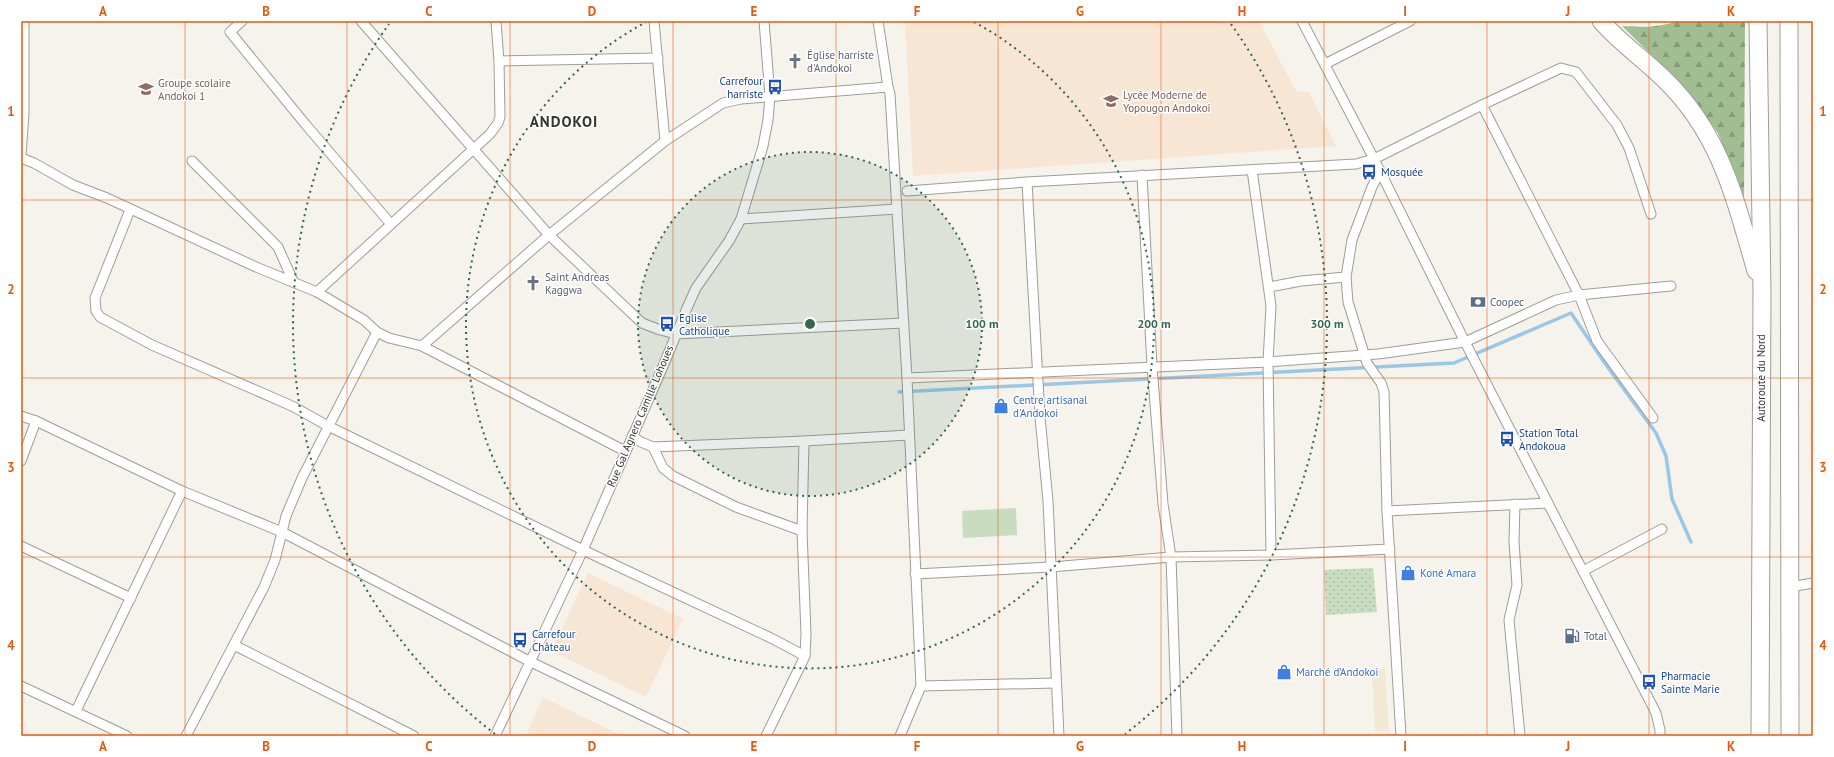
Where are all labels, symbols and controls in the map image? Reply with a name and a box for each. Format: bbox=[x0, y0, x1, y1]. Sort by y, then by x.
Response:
text: A bbox=[99, 3, 107, 20]
text: B bbox=[262, 3, 270, 20]
text: C bbox=[425, 3, 433, 20]
text: D bbox=[588, 3, 596, 20]
text: E bbox=[751, 3, 758, 20]
text: F bbox=[914, 3, 921, 20]
text: G bbox=[1076, 3, 1084, 20]
text: H bbox=[1238, 3, 1246, 20]
text: I bbox=[1403, 3, 1407, 20]
text: J bbox=[1565, 3, 1570, 20]
text: K bbox=[1727, 3, 1735, 20]
place label: Église harriste d'Andokoi bbox=[807, 48, 874, 75]
church icon: Église harriste d'Andokoi bbox=[786, 52, 804, 70]
place label: Carrefour harriste bbox=[719, 74, 763, 101]
place label: Groupe scolaire Andokoi 1 bbox=[158, 76, 231, 103]
bus stop icon: Carrefour harriste bbox=[766, 78, 784, 96]
school or university icon: Groupe scolaire Andokoi 1 bbox=[137, 80, 155, 98]
place label: Lycée Moderne de Yopougon Andokoi bbox=[1123, 88, 1211, 115]
school or university icon: Lycée Moderne de Yopougon Andokoi bbox=[1102, 92, 1120, 110]
text: 1 bbox=[7, 103, 15, 120]
text: 1 bbox=[1819, 103, 1827, 120]
district label: ANDOKOI bbox=[530, 112, 598, 131]
bus stop icon: Mosquée bbox=[1360, 163, 1378, 181]
place label: Mosquée bbox=[1381, 165, 1424, 179]
place label: Saint Andreas Kaggwa bbox=[545, 270, 610, 297]
church icon: Saint Andreas Kaggwa bbox=[524, 274, 542, 292]
text: 2 bbox=[7, 281, 15, 298]
text: 2 bbox=[1819, 281, 1827, 298]
bank icon: Coopec bbox=[1469, 293, 1487, 311]
place label: Coopec bbox=[1490, 295, 1524, 309]
place label: Eglise Catholique bbox=[679, 311, 730, 338]
bus stop icon: Eglise Catholique bbox=[658, 315, 676, 333]
text: 100 m bbox=[965, 316, 999, 331]
text: 200 m bbox=[1137, 316, 1171, 331]
text: 300 m bbox=[1310, 316, 1344, 331]
centre of rings bbox=[803, 317, 817, 331]
street label: Autoroute du Nord bbox=[1754, 334, 1768, 422]
street label: Rue Gal Agnero Camille Lohoues bbox=[604, 343, 676, 489]
place label: Centre artisanal d'Andokoi bbox=[1013, 393, 1088, 420]
shop icon: Centre artisanal d'Andokoi bbox=[992, 397, 1010, 415]
place label: Station Total Andokoua bbox=[1519, 426, 1579, 453]
bus stop icon: Station Total Andokoua bbox=[1498, 430, 1516, 448]
text: 3 bbox=[7, 459, 15, 476]
text: 3 bbox=[1819, 459, 1827, 476]
shop icon: Koné Amara bbox=[1399, 564, 1417, 582]
place label: Koné Amara bbox=[1420, 566, 1476, 580]
place label: Carrefour Château bbox=[532, 627, 576, 654]
fuel station icon: Total bbox=[1563, 627, 1581, 645]
place label: Total bbox=[1584, 629, 1608, 643]
bus stop icon: Carrefour Château bbox=[511, 631, 529, 649]
text: 4 bbox=[7, 637, 15, 654]
text: 4 bbox=[1819, 637, 1827, 654]
shop icon: Marché d’Andokoi bbox=[1275, 663, 1293, 681]
place label: Marché d’Andokoi bbox=[1296, 665, 1378, 679]
place label: Pharmacie Sainte Marie bbox=[1661, 669, 1720, 696]
bus stop icon: Pharmacie Sainte Marie bbox=[1640, 673, 1658, 691]
text: A bbox=[99, 738, 107, 755]
text: B bbox=[262, 738, 270, 755]
text: C bbox=[425, 738, 433, 755]
text: D bbox=[588, 738, 596, 755]
text: E bbox=[751, 738, 758, 755]
text: F bbox=[914, 738, 921, 755]
text: G bbox=[1076, 738, 1084, 755]
text: H bbox=[1238, 738, 1246, 755]
text: I bbox=[1403, 738, 1407, 755]
text: J bbox=[1565, 738, 1570, 755]
text: K bbox=[1727, 738, 1735, 755]

